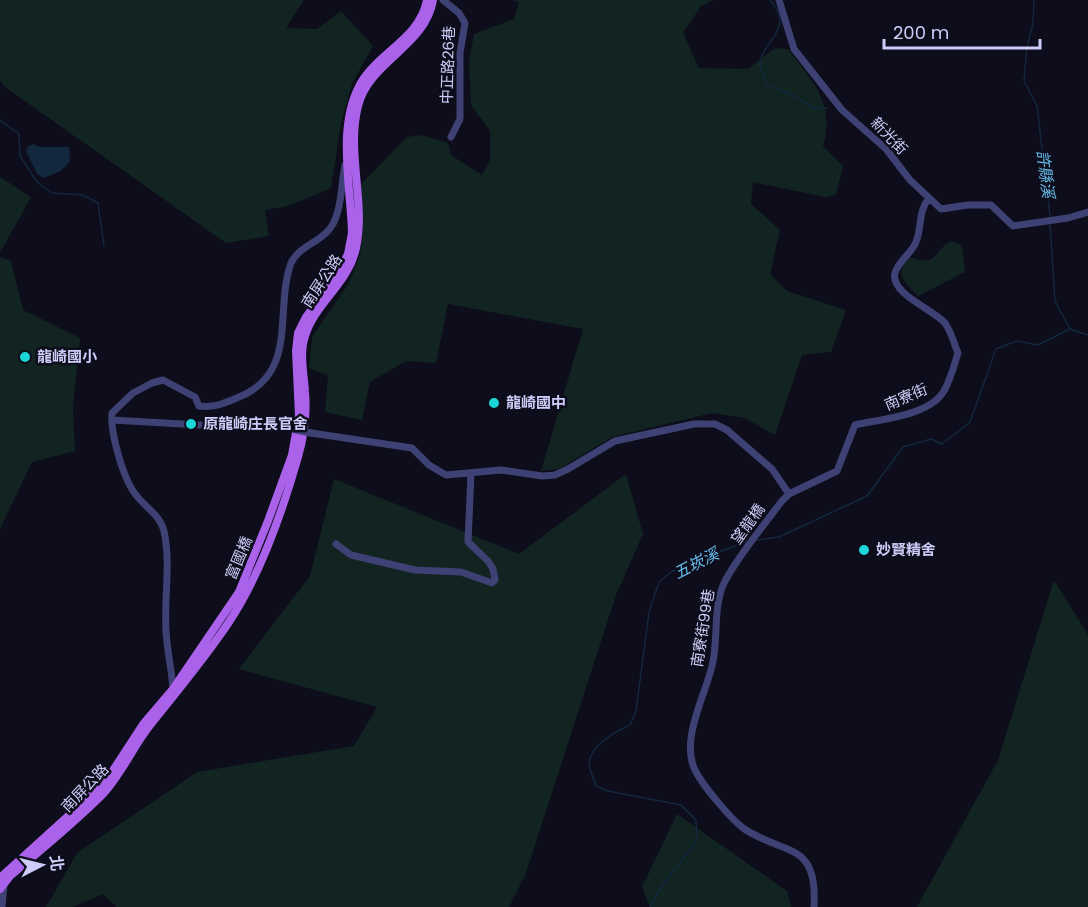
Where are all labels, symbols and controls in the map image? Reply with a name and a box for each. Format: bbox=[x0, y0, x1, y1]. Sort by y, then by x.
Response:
scale bar bbox=[884, 12, 1040, 50]
text: 200 m bbox=[893, 20, 949, 45]
street label: 中正路26巷 bbox=[436, 26, 459, 104]
street label: 新光街 bbox=[866, 112, 913, 159]
water label: 許縣溪 bbox=[1031, 149, 1060, 201]
street label: 南屏公路 bbox=[296, 250, 347, 312]
place label: 龍崎國小 bbox=[37, 346, 98, 367]
marker: 龍崎國小 bbox=[18, 350, 32, 364]
street label: 南寮街 bbox=[881, 378, 931, 415]
place label: 龍崎國中 bbox=[506, 392, 566, 413]
marker: 龍崎國中 bbox=[487, 396, 501, 410]
place label: 原龍崎庄長官舍 bbox=[203, 413, 308, 434]
marker: 原龍崎庄長官舍 bbox=[184, 417, 198, 431]
street label: 望龍橋 bbox=[726, 499, 769, 548]
street label: 富國橋 bbox=[220, 533, 257, 583]
place label: 妙賢精舍 bbox=[876, 539, 936, 560]
water label: 五崁溪 bbox=[670, 541, 725, 585]
marker: 妙賢精舍 bbox=[857, 543, 871, 557]
street label: 南寮街99巷 bbox=[686, 587, 719, 669]
street label: 南屏公路 bbox=[56, 759, 113, 817]
north arrow bbox=[12, 835, 72, 895]
text: 北 bbox=[44, 854, 69, 873]

